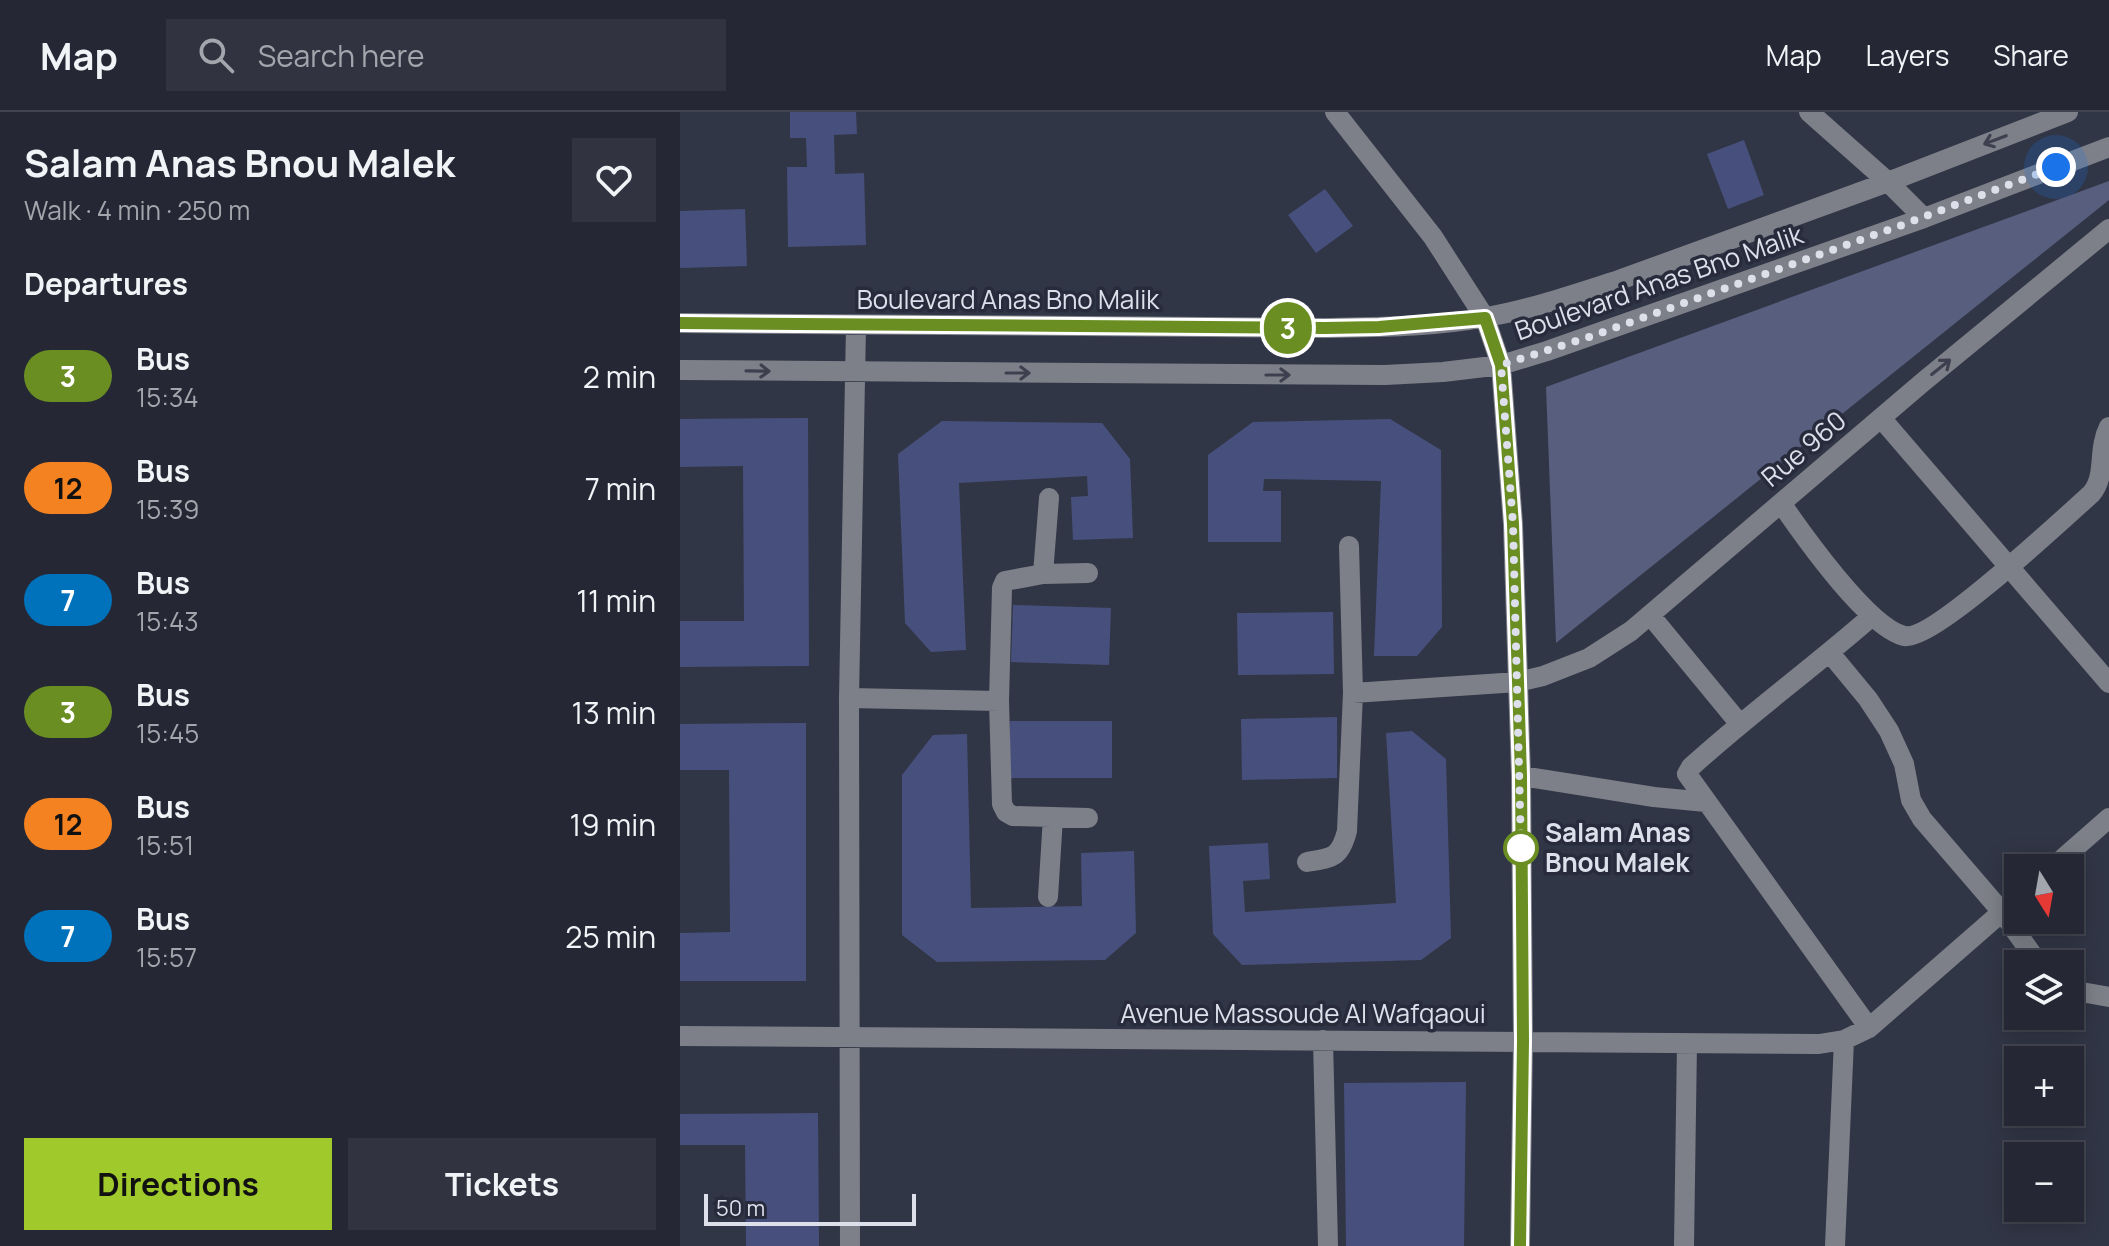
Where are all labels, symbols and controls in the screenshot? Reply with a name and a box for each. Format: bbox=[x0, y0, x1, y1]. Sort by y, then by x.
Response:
search box bbox=[166, 19, 726, 91]
text: Map bbox=[40, 29, 118, 81]
icon: search bbox=[194, 33, 238, 77]
text: Search here bbox=[258, 35, 425, 76]
text: Map bbox=[1766, 36, 1822, 74]
text: Layers bbox=[1866, 36, 1949, 74]
text: Share bbox=[1993, 36, 2069, 74]
one-way arrow bbox=[1983, 134, 2008, 148]
text: Salam Anas Bnou Malek bbox=[24, 136, 455, 188]
button: heart bbox=[572, 138, 656, 222]
your location bbox=[2036, 147, 2076, 187]
text: Walk · 4 min · 250 m bbox=[24, 192, 250, 228]
street label: Boulevard Anas Bno Malik bbox=[1510, 215, 1809, 348]
text: Departures bbox=[24, 263, 188, 304]
street label: Boulevard Anas Bno Malik bbox=[857, 281, 1160, 317]
line badge: 3 bbox=[1262, 302, 1314, 354]
text: 3 bbox=[1280, 309, 1296, 347]
text: Bus bbox=[136, 338, 190, 379]
text: 2 min bbox=[583, 356, 656, 397]
text: 3 bbox=[60, 357, 76, 395]
one-way arrow bbox=[1930, 358, 1951, 376]
one-way arrow bbox=[744, 363, 771, 379]
one-way arrow bbox=[1004, 365, 1031, 381]
one-way arrow bbox=[1264, 367, 1291, 383]
text: 15:34 bbox=[136, 379, 199, 415]
street label: Rue 960 bbox=[1753, 402, 1853, 494]
text: Bus bbox=[136, 450, 190, 491]
text: 7 min bbox=[585, 468, 656, 509]
text: 12 bbox=[54, 469, 82, 507]
text: 15:39 bbox=[136, 491, 199, 527]
text: Bus bbox=[136, 562, 190, 603]
text: 11 min bbox=[576, 580, 656, 621]
text: 7 bbox=[61, 581, 75, 619]
text: 15:43 bbox=[136, 603, 199, 639]
text: Bus bbox=[136, 674, 190, 715]
text: 13 min bbox=[571, 692, 656, 733]
text: 3 bbox=[60, 693, 76, 731]
text: 15:45 bbox=[136, 715, 199, 751]
text: Bus bbox=[136, 786, 190, 827]
text: 19 min bbox=[569, 804, 656, 845]
text: 12 bbox=[54, 805, 82, 843]
place label: Salam Anas Bnou Malek bbox=[1545, 814, 1691, 880]
text: 15:51 bbox=[136, 827, 194, 863]
marker: Salam Anas Bnou Malek bbox=[1504, 831, 1538, 865]
north arrow bbox=[2004, 854, 2084, 934]
map controls bbox=[2004, 854, 2084, 1222]
text: Bus bbox=[136, 898, 190, 939]
text: 25 min bbox=[565, 916, 656, 957]
text: 7 bbox=[61, 917, 75, 955]
text: 15:57 bbox=[136, 939, 197, 975]
button: layers bbox=[2004, 950, 2084, 1030]
street label: Avenue Massoude Al Wafqaoui bbox=[1120, 995, 1486, 1031]
button: + bbox=[2004, 1046, 2084, 1126]
button: Directions bbox=[24, 1138, 332, 1230]
button: Tickets bbox=[348, 1138, 656, 1230]
button: − bbox=[2004, 1142, 2084, 1222]
scale bar bbox=[704, 1190, 916, 1226]
text: 50 m bbox=[716, 1193, 765, 1223]

